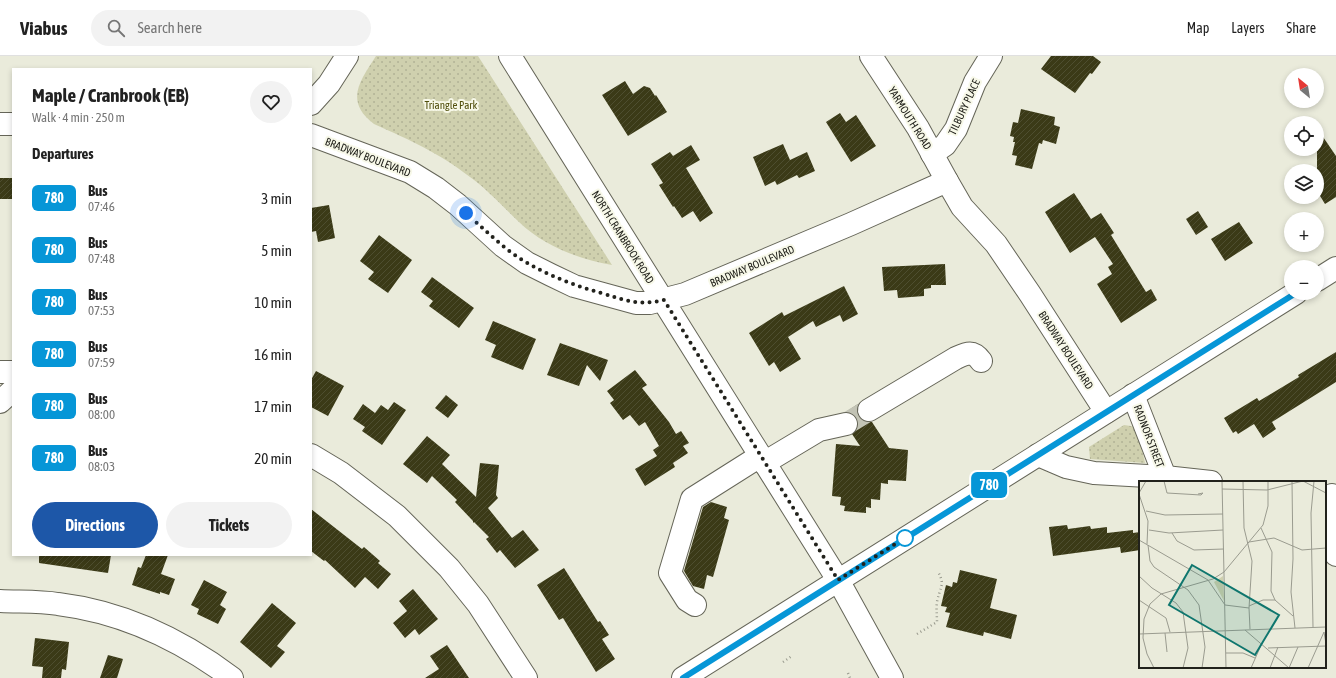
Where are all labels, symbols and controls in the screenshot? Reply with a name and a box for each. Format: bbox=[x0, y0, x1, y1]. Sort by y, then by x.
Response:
search box bbox=[91, 10, 371, 46]
text: Viabus bbox=[20, 17, 67, 39]
icon: search bbox=[105, 17, 127, 39]
text: Search here bbox=[137, 19, 202, 36]
text: Map bbox=[1187, 20, 1209, 36]
text: Layers bbox=[1231, 20, 1264, 36]
text: Share bbox=[1286, 20, 1316, 36]
north arrow bbox=[1284, 68, 1324, 108]
map controls bbox=[1284, 68, 1324, 300]
street label: TILBURY PLACE bbox=[946, 77, 982, 137]
button: heart bbox=[250, 81, 292, 123]
text: Maple / Cranbrook (EB) bbox=[32, 84, 189, 106]
street label: YARMOUTH ROAD bbox=[886, 84, 934, 152]
park label: Triangle Park bbox=[425, 99, 478, 111]
text: Walk · 4 min · 250 m bbox=[32, 110, 125, 125]
button: locate bbox=[1284, 116, 1324, 156]
street label: BRADWAY BOULEVARD bbox=[324, 135, 412, 179]
text: Departures bbox=[32, 145, 94, 162]
button: layers bbox=[1284, 164, 1324, 204]
text: Bus bbox=[88, 182, 108, 199]
street label: NORTH CRANBROOK ROAD bbox=[590, 188, 656, 286]
text: 780 bbox=[44, 190, 64, 206]
text: 3 min bbox=[261, 190, 292, 207]
text: 07:46 bbox=[88, 199, 115, 214]
your location bbox=[456, 203, 476, 223]
button: + bbox=[1284, 212, 1324, 252]
text: Bus bbox=[88, 234, 108, 251]
text: 780 bbox=[44, 242, 64, 258]
text: 5 min bbox=[261, 242, 292, 259]
street label: BRADWAY BOULEVARD bbox=[708, 243, 796, 289]
text: 07:48 bbox=[88, 251, 115, 266]
button: − bbox=[1284, 260, 1324, 300]
text: Bus bbox=[88, 286, 108, 303]
text: 780 bbox=[44, 294, 64, 310]
text: 10 min bbox=[254, 294, 292, 311]
text: 07:53 bbox=[88, 303, 115, 318]
street label: BRADWAY BOULEVARD bbox=[1036, 309, 1096, 391]
text: Bus bbox=[88, 338, 108, 355]
text: 780 bbox=[44, 346, 64, 362]
text: 16 min bbox=[254, 346, 292, 363]
text: 07:59 bbox=[88, 355, 115, 370]
text: Bus bbox=[88, 390, 108, 407]
text: 780 bbox=[44, 398, 64, 414]
text: 17 min bbox=[254, 398, 292, 415]
street label: RADNOR STREET bbox=[1132, 403, 1167, 469]
text: 08:00 bbox=[88, 407, 115, 422]
text: Bus bbox=[88, 442, 108, 459]
text: 780 bbox=[44, 450, 64, 466]
text: 20 min bbox=[254, 450, 292, 467]
text: 08:03 bbox=[88, 459, 115, 474]
line badge: 780 bbox=[966, 472, 1012, 498]
text: 780 bbox=[979, 477, 999, 493]
inset map bbox=[1139, 481, 1326, 668]
button: Directions bbox=[32, 502, 158, 548]
button: Tickets bbox=[166, 502, 292, 548]
unlabelled marker bbox=[896, 529, 914, 547]

